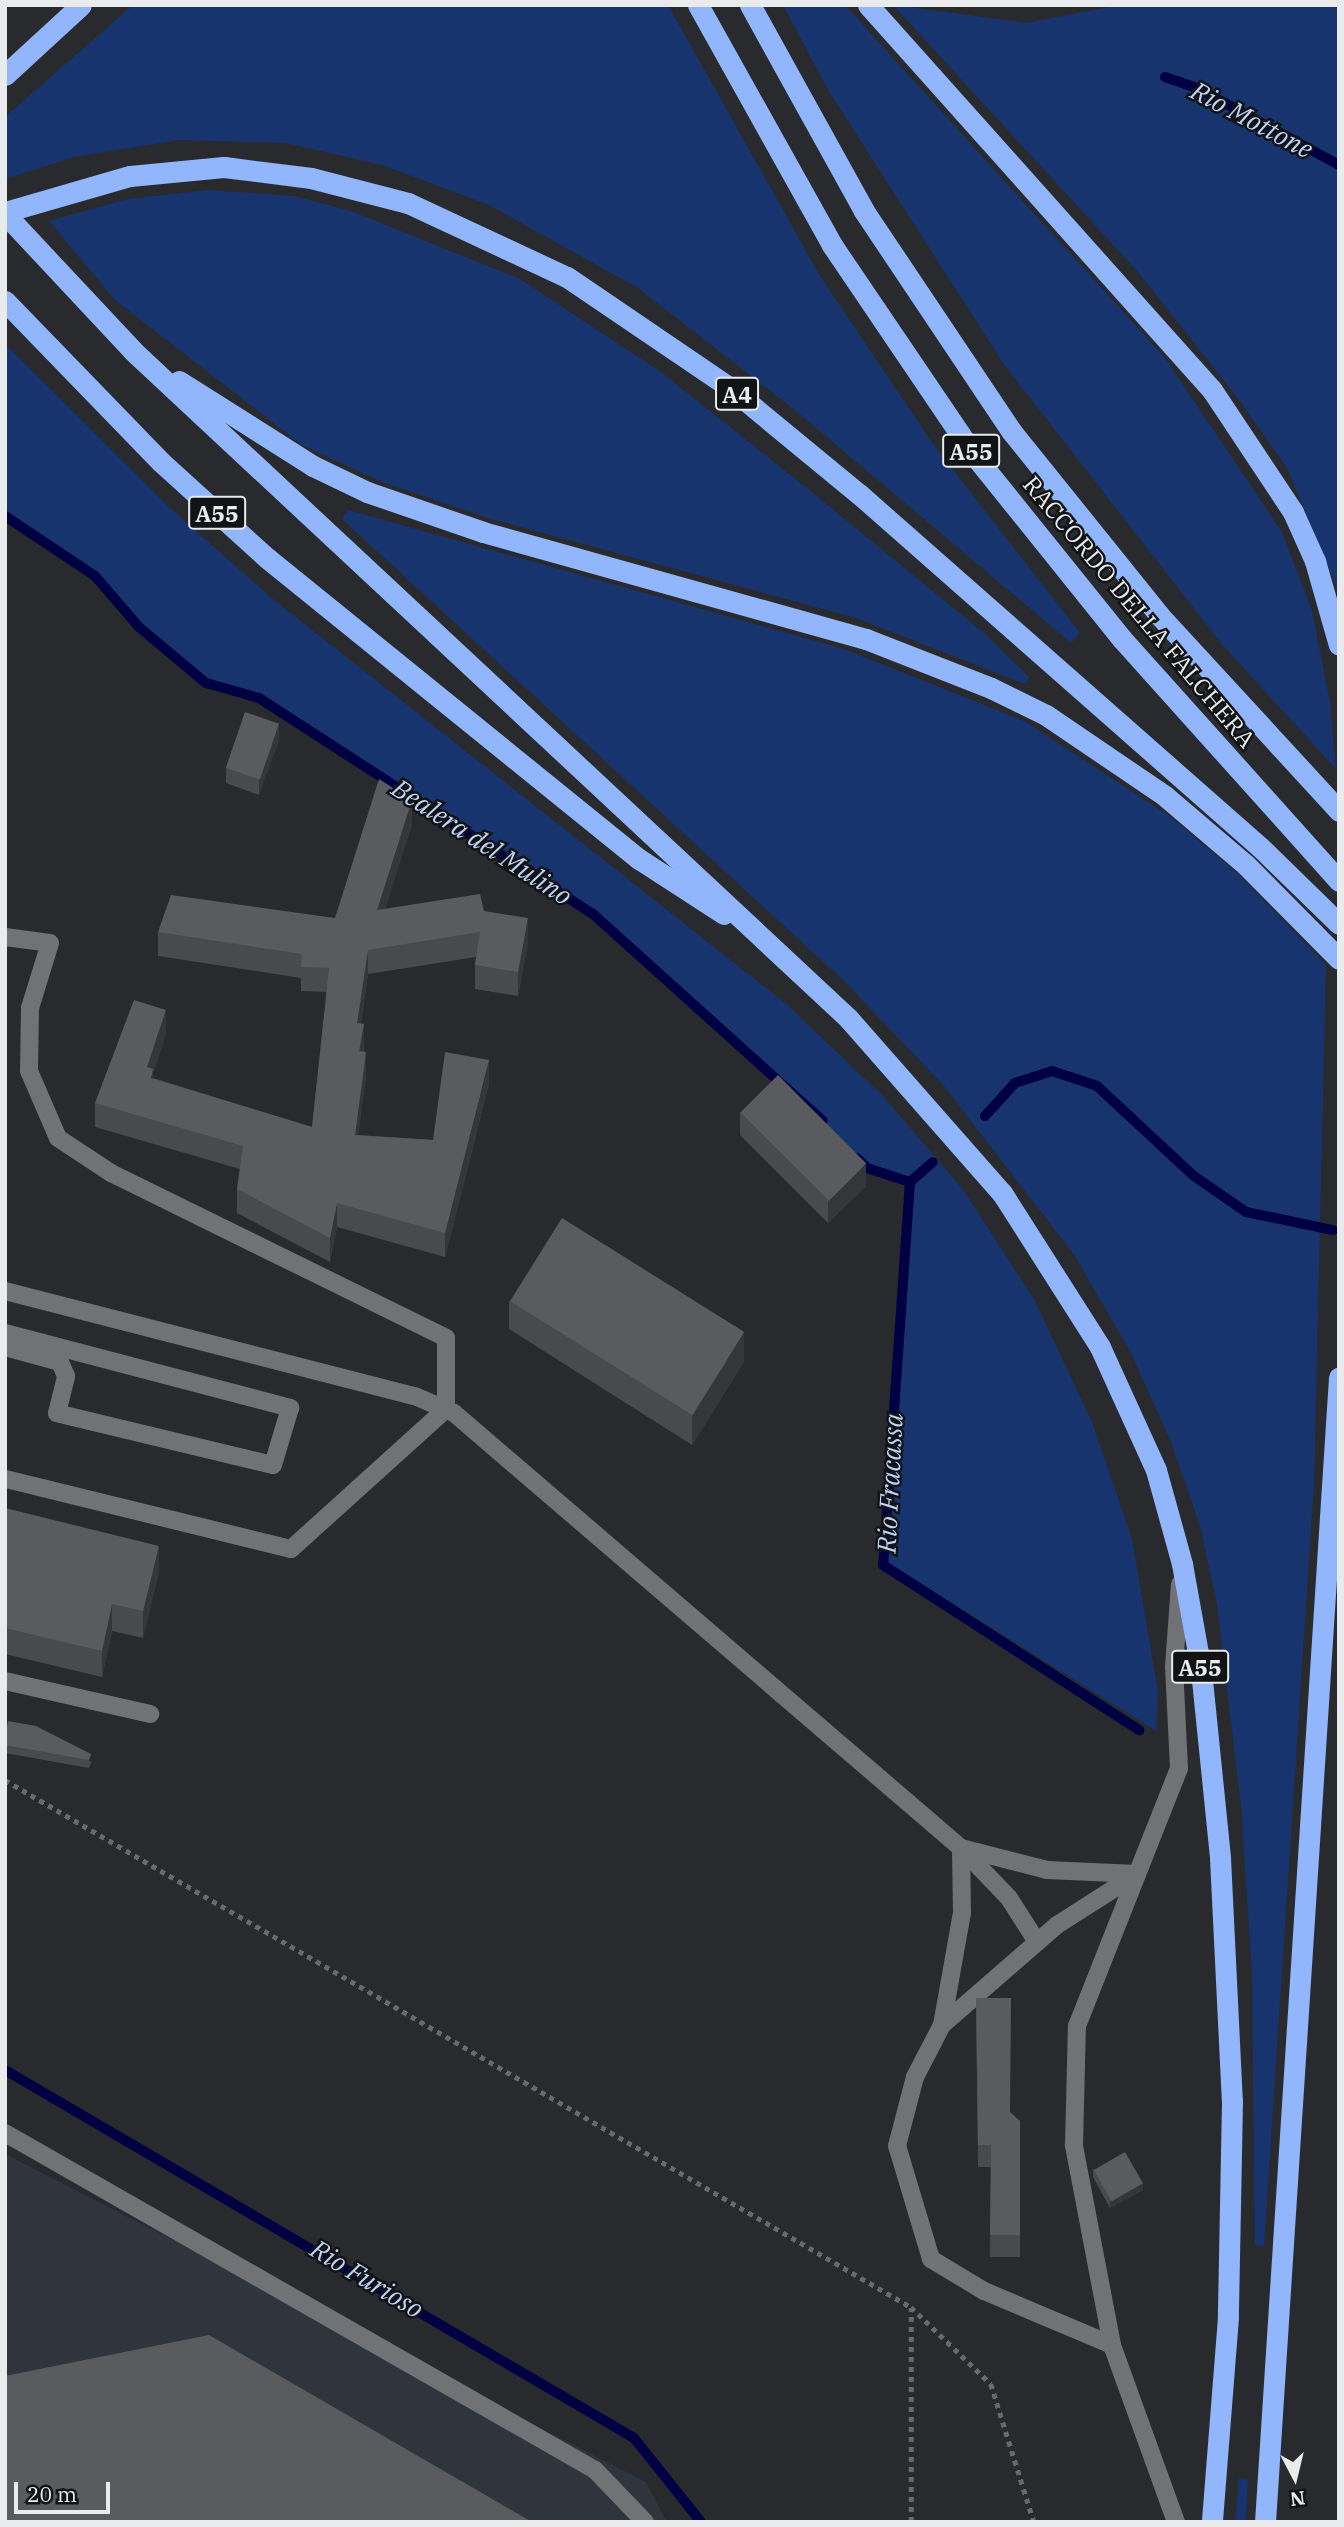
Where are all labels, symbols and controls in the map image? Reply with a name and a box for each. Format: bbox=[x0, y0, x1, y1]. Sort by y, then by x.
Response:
water label: Rio Mottone bbox=[1186, 75, 1318, 165]
road number: A4 bbox=[714, 374, 760, 414]
road number: A55 bbox=[941, 432, 1001, 471]
street label: RACCORDO DELLA FALCHERA bbox=[1017, 470, 1261, 754]
road number: A55 bbox=[187, 494, 247, 533]
water label: Bealera del Mulino bbox=[386, 772, 578, 912]
water label: Rio Fracassa bbox=[871, 1412, 909, 1554]
road number: A55 bbox=[1170, 1648, 1230, 1686]
water label: Rio Furioso bbox=[305, 2233, 429, 2325]
north arrow bbox=[1260, 2443, 1330, 2513]
scale bar bbox=[18, 2468, 114, 2512]
text: 20 m bbox=[27, 2480, 77, 2508]
text: N bbox=[1289, 2486, 1306, 2512]

